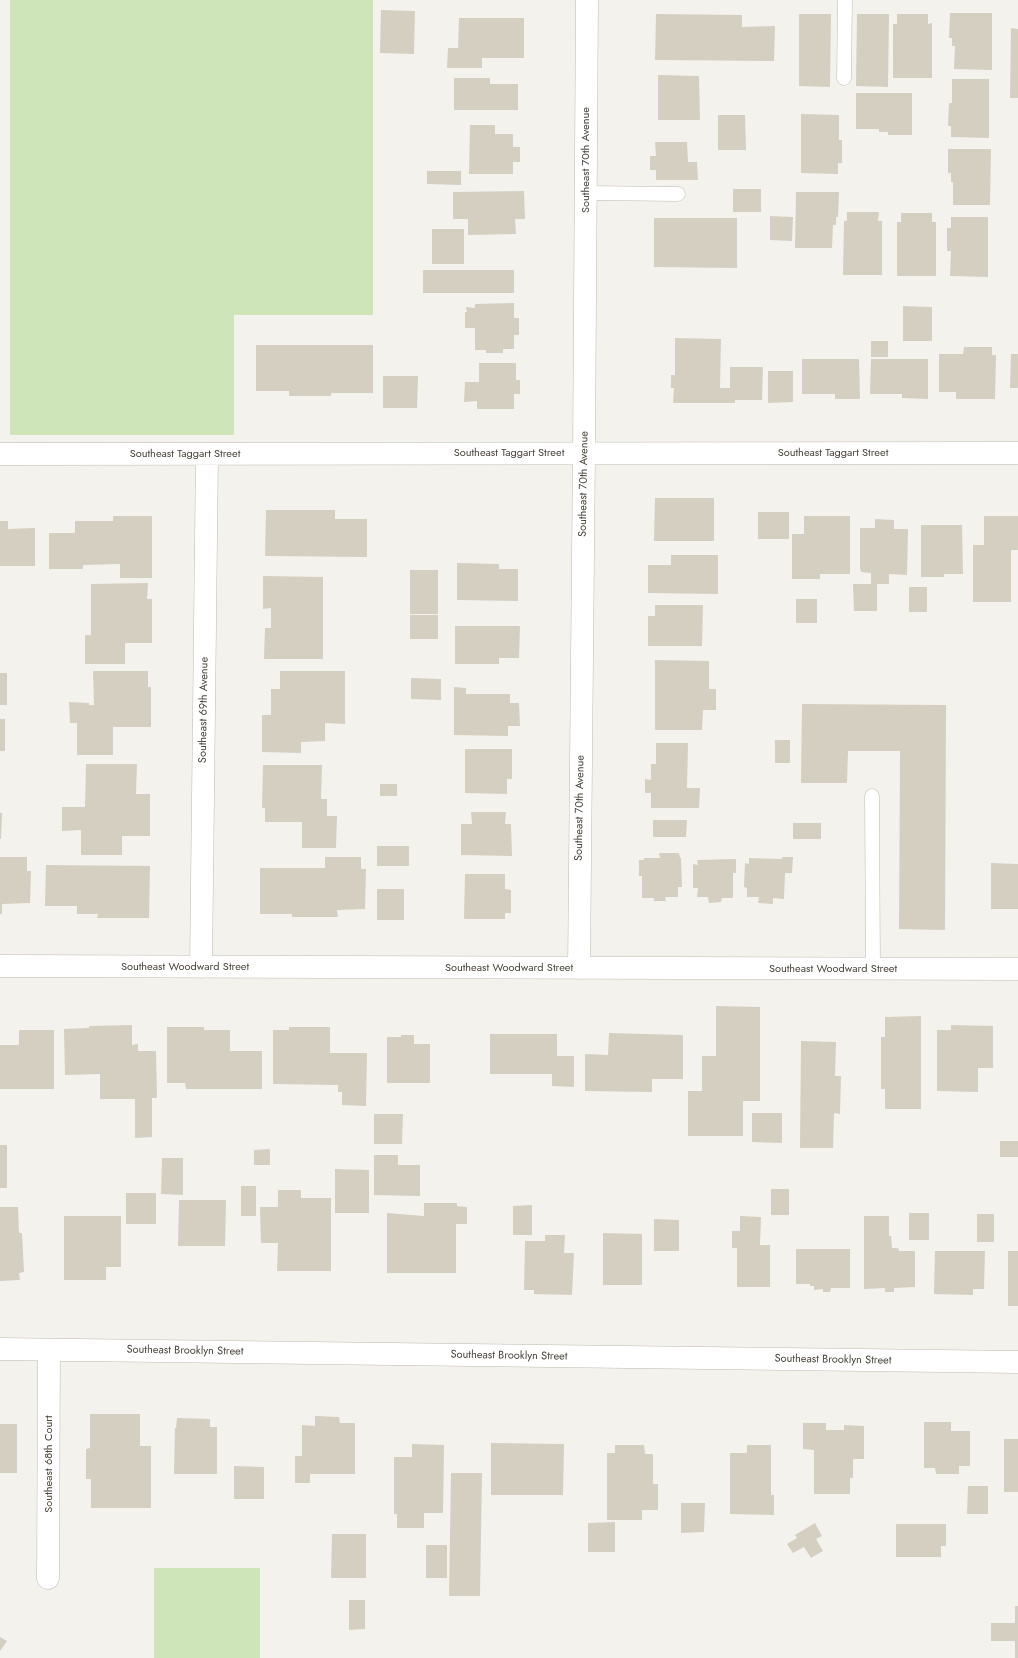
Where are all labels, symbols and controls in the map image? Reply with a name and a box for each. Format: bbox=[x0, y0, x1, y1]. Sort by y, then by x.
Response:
street label: Southeast 70th Avenue bbox=[579, 107, 593, 213]
street label: Southeast 70th Avenue bbox=[576, 431, 592, 537]
street label: Southeast Taggart Street bbox=[454, 446, 564, 460]
street label: Southeast Taggart Street bbox=[778, 446, 888, 460]
street label: Southeast Taggart Street bbox=[130, 447, 240, 461]
street label: Southeast 69th Avenue bbox=[196, 657, 212, 763]
street label: Southeast 70th Avenue bbox=[572, 755, 588, 861]
street label: Southeast Woodward Street bbox=[121, 960, 249, 974]
street label: Southeast Woodward Street bbox=[445, 961, 573, 975]
street label: Southeast Woodward Street bbox=[769, 962, 897, 976]
street label: Southeast Brooklyn Street bbox=[126, 1343, 244, 1359]
street label: Southeast Brooklyn Street bbox=[450, 1348, 568, 1364]
street label: Southeast Brooklyn Street bbox=[774, 1352, 892, 1368]
street label: Southeast 68th Court bbox=[42, 1415, 56, 1513]

